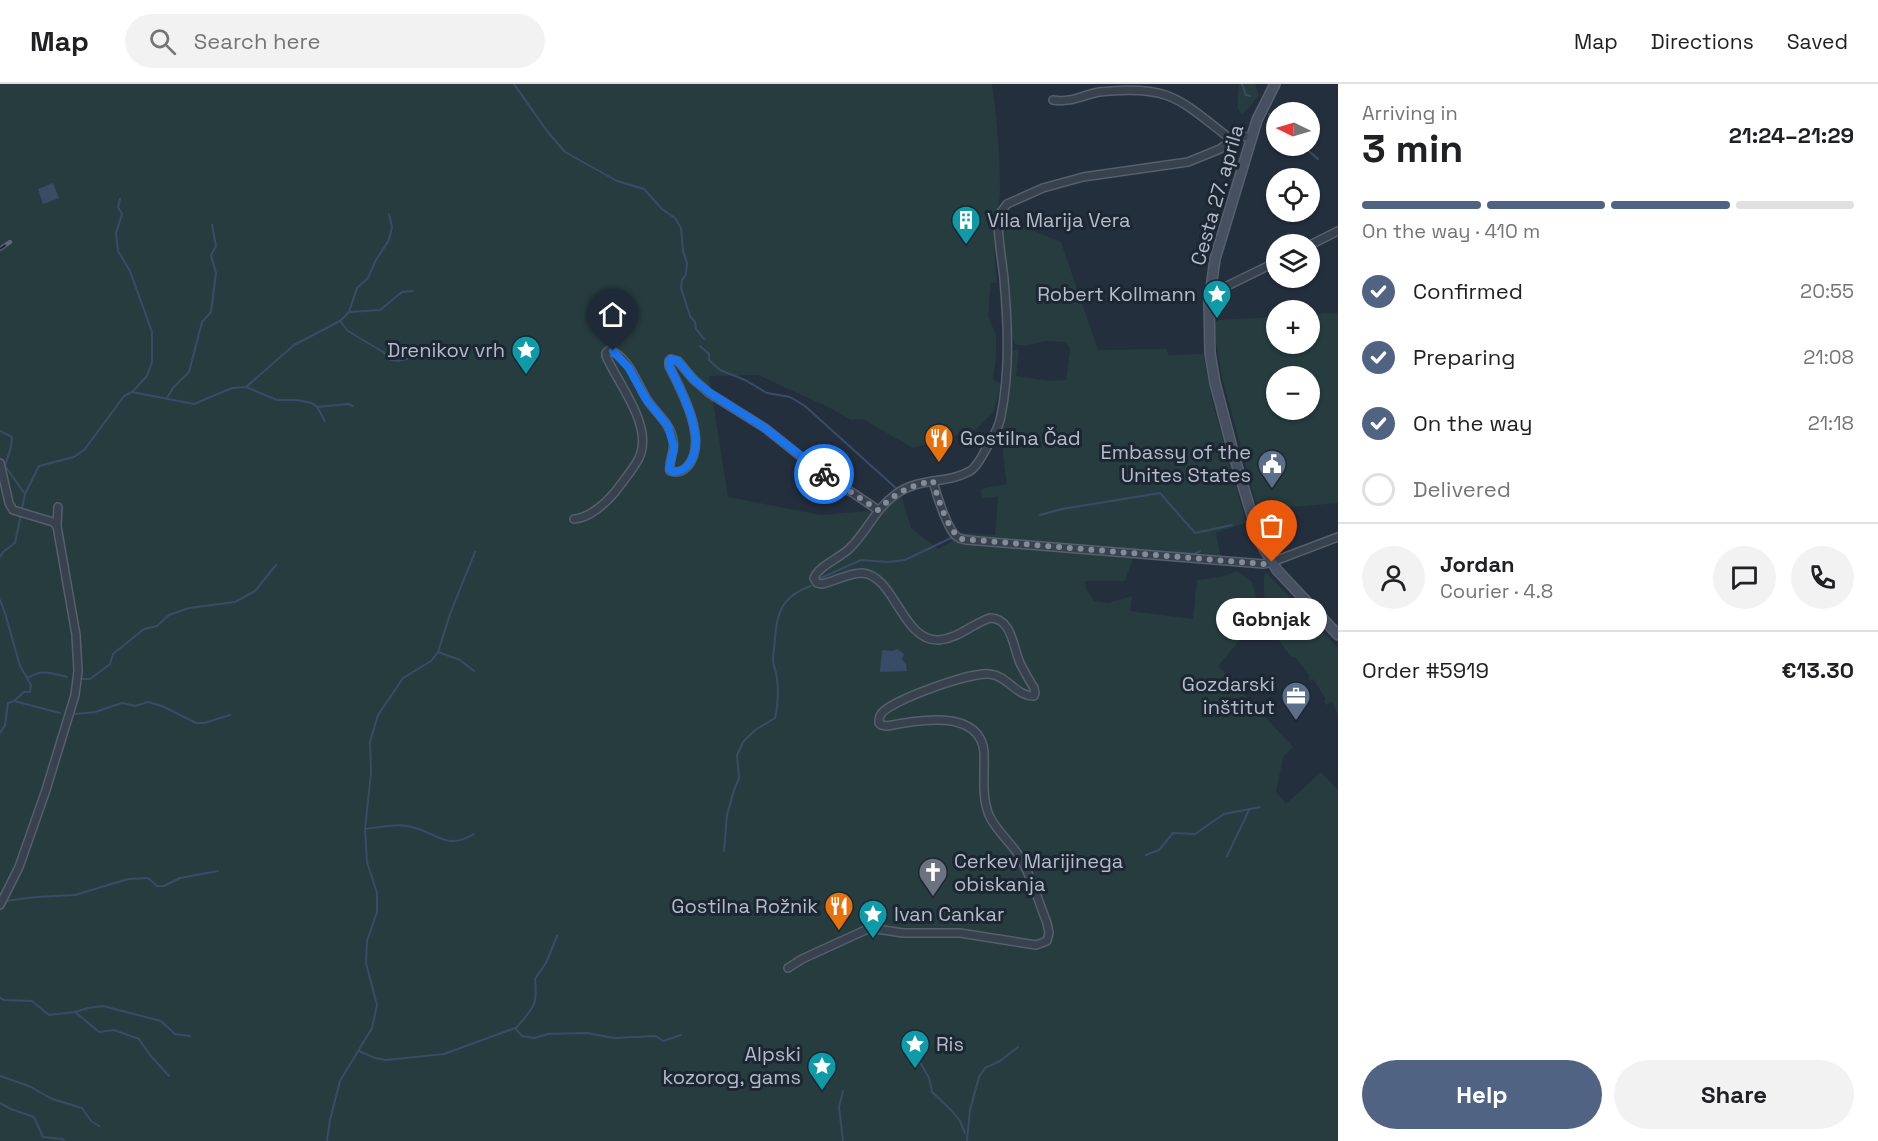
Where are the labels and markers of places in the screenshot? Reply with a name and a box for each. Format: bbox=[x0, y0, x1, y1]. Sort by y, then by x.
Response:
building icon: Vila Marija Vera bbox=[950, 204, 982, 246]
place label: Vila Marija Vera bbox=[987, 207, 1131, 233]
place icon: Robert Kollmann bbox=[1201, 278, 1233, 320]
place label: Robert Kollmann bbox=[1037, 281, 1196, 307]
pin bbox=[587, 289, 638, 351]
place icon: Drenikov vrh bbox=[510, 334, 542, 376]
place label: Drenikov vrh bbox=[387, 337, 505, 363]
restaurant icon: Gostilna Čad bbox=[923, 422, 955, 464]
place label: Gostilna Čad bbox=[960, 425, 1081, 451]
place label: Embassy of the Unites States bbox=[1101, 439, 1251, 488]
public building icon: Embassy of the Unites States bbox=[1256, 448, 1288, 490]
pin bbox=[1246, 500, 1297, 562]
callout: Gobnjak bbox=[1216, 598, 1328, 640]
place label: Gozdarski inštitut bbox=[1182, 671, 1275, 720]
office icon: Gozdarski inštitut bbox=[1280, 680, 1312, 722]
place label: Cerkev Marijinega obiskanja bbox=[954, 848, 1123, 897]
church icon: Cerkev Marijinega obiskanja bbox=[917, 856, 949, 898]
restaurant icon: Gostilna Rožnik bbox=[823, 890, 855, 932]
place label: Gostilna Rožnik bbox=[671, 893, 818, 919]
place icon: Ivan Cankar bbox=[857, 898, 889, 940]
place label: Ivan Cankar bbox=[894, 901, 1004, 927]
place icon: Ris bbox=[899, 1028, 931, 1070]
place label: Ris bbox=[936, 1031, 964, 1057]
place label: Alpski kozorog, gams bbox=[662, 1041, 801, 1090]
place icon: Alpski kozorog, gams bbox=[806, 1050, 838, 1092]

